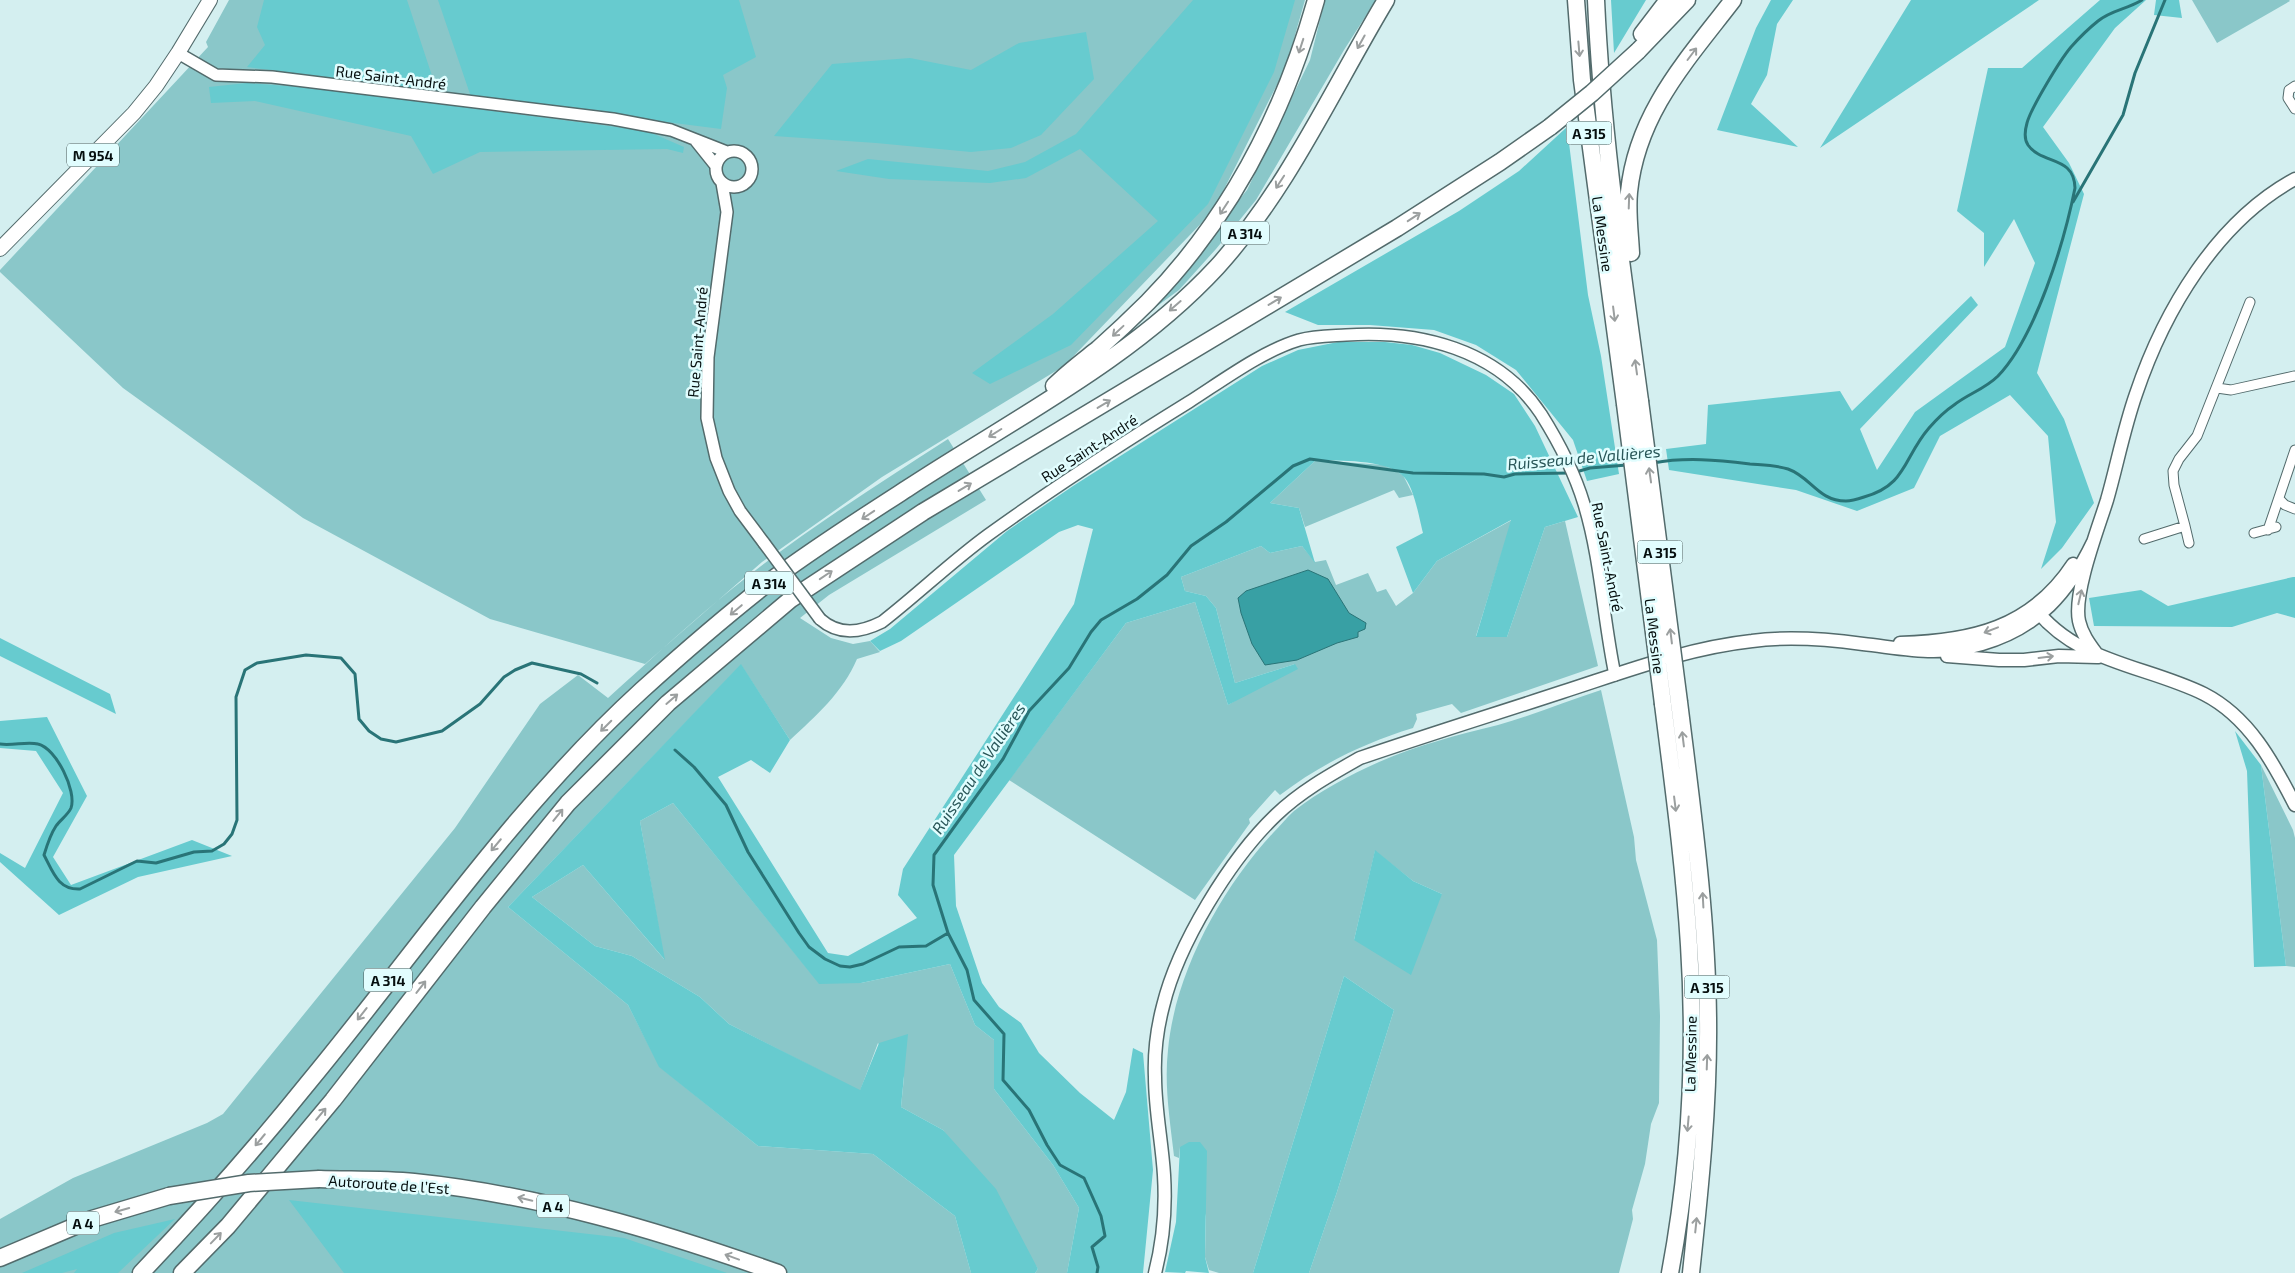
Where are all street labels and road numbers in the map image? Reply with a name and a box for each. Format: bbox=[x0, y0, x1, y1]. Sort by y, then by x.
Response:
street label: Rue Saint-André bbox=[335, 61, 447, 93]
road number: A 315 bbox=[1566, 122, 1612, 144]
road number: M 954 bbox=[67, 144, 119, 166]
street label: La Messine bbox=[1589, 195, 1617, 273]
road number: A 314 bbox=[1221, 222, 1269, 244]
street label: Rue Saint-André bbox=[683, 286, 711, 398]
street label: Rue Saint-André bbox=[1037, 410, 1141, 486]
street label: Rue Saint-André bbox=[1589, 501, 1627, 613]
road number: A 315 bbox=[1638, 540, 1682, 564]
road number: A 314 bbox=[745, 572, 793, 594]
street label: La Messine bbox=[1641, 597, 1669, 675]
road number: A 314 bbox=[364, 968, 412, 992]
road number: A 315 bbox=[1684, 976, 1730, 999]
street label: La Messine bbox=[1680, 1016, 1700, 1092]
street label: Autoroute de l’Est bbox=[328, 1171, 450, 1197]
road number: A 4 bbox=[537, 1194, 569, 1218]
road number: A 4 bbox=[67, 1212, 99, 1234]

